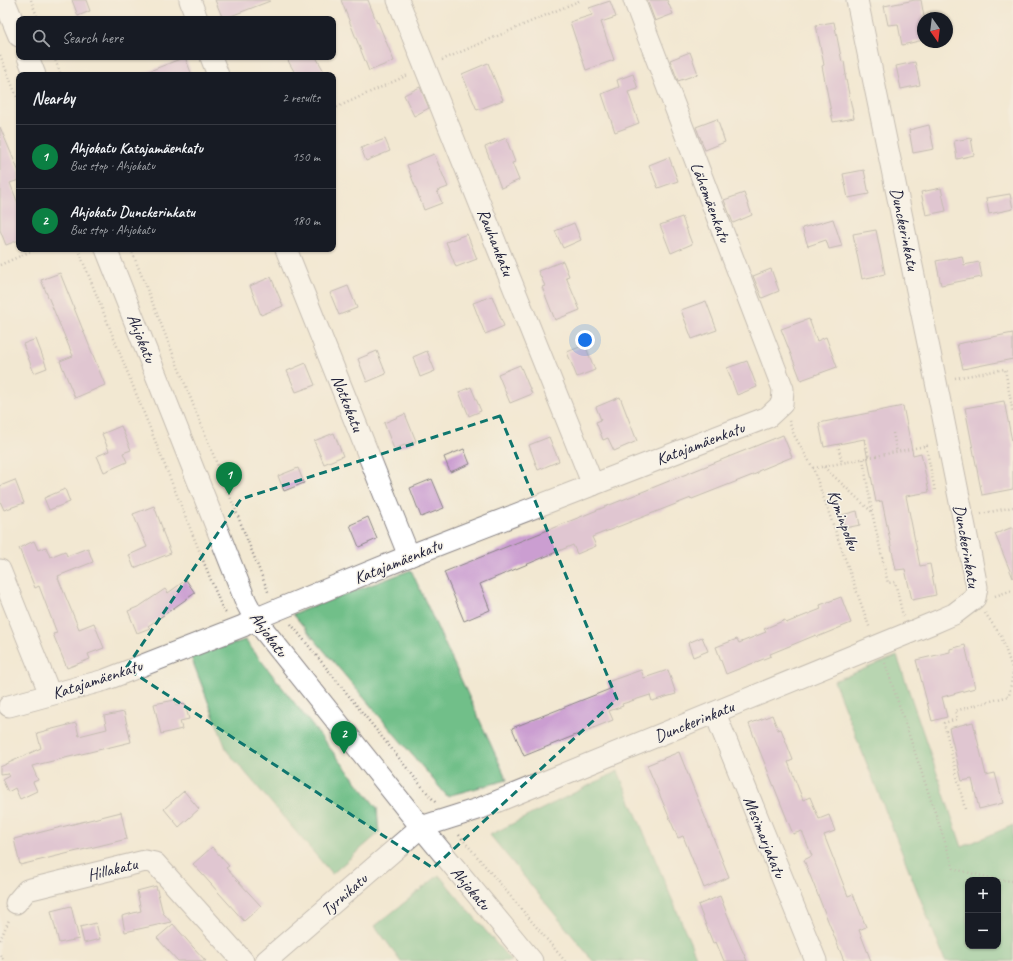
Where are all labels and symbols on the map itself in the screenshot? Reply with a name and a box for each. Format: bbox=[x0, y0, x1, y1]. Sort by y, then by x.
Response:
north arrow bbox=[917, 12, 953, 48]
street label: Lähemäenkatu bbox=[686, 159, 736, 247]
street label: Dunckerinkatu bbox=[886, 186, 924, 274]
street label: Rauhankatu bbox=[473, 205, 519, 280]
street label: Ahjokatu bbox=[122, 311, 161, 367]
your location bbox=[575, 330, 595, 350]
street label: Notkokatu bbox=[327, 372, 369, 436]
street label: Katajamäenkatu bbox=[653, 416, 749, 470]
pin: 1 bbox=[216, 462, 242, 495]
street label: Kyminpolku bbox=[823, 487, 865, 555]
street label: Dunckerinkatu bbox=[949, 503, 984, 591]
street label: Katajamäenkatu bbox=[351, 534, 447, 589]
street label: Ahjokatu bbox=[245, 608, 293, 662]
street label: Katajamäenkatu bbox=[50, 655, 146, 704]
street label: Dunckerinkatu bbox=[651, 695, 739, 747]
pin: 2 bbox=[331, 721, 357, 754]
street label: Mesimarjakatu bbox=[739, 793, 791, 883]
street label: Hillakatu bbox=[85, 853, 141, 886]
street label: Ahjokatu bbox=[446, 862, 496, 916]
street label: Tyrnikatu bbox=[317, 867, 373, 920]

